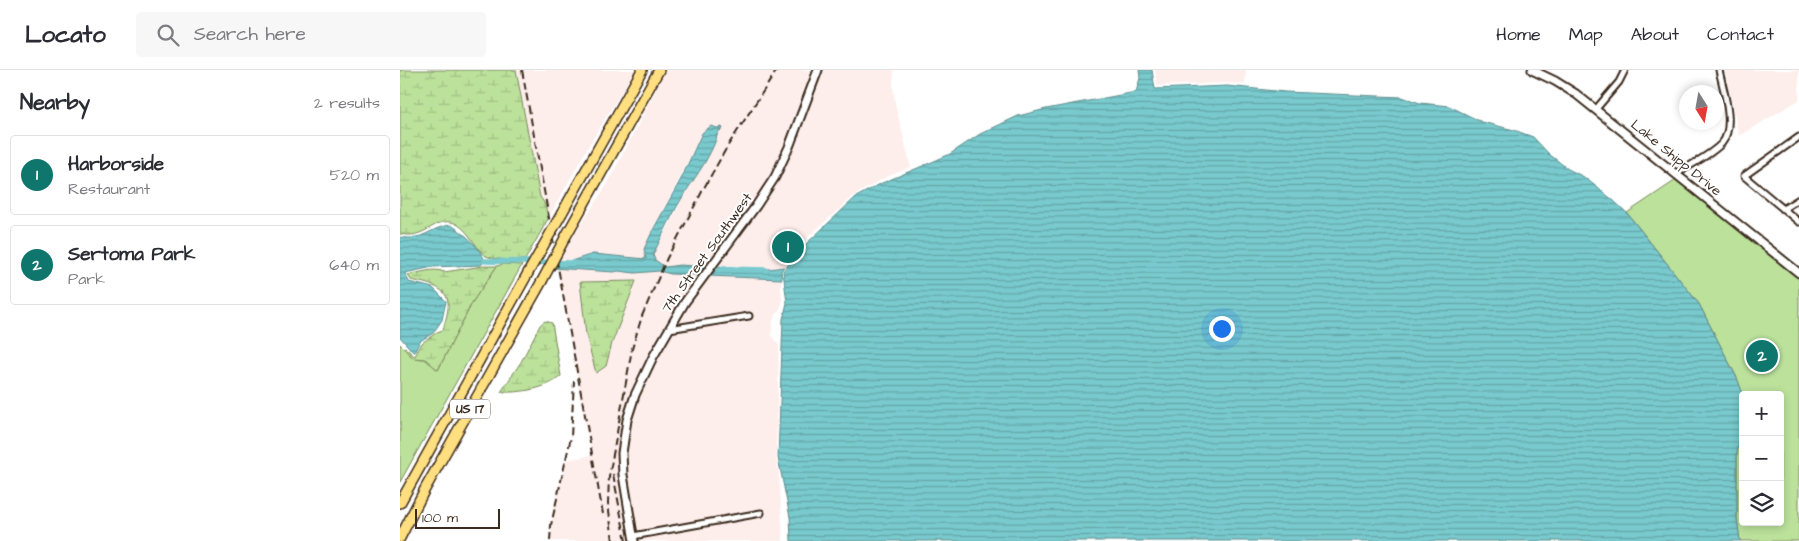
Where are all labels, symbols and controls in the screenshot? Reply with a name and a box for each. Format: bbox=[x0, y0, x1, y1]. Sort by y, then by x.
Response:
search box bbox=[136, 12, 486, 57]
text: Locato bbox=[25, 18, 106, 52]
icon: search bbox=[154, 21, 182, 49]
text: Search here bbox=[194, 21, 306, 48]
text: Home bbox=[1496, 22, 1541, 47]
text: Map bbox=[1569, 22, 1603, 47]
text: About bbox=[1631, 22, 1679, 47]
text: Contact bbox=[1707, 22, 1774, 47]
north arrow bbox=[1679, 85, 1724, 130]
text: Nearby bbox=[20, 88, 90, 117]
text: 2 results bbox=[314, 92, 380, 114]
street label: Lake Shipp Drive bbox=[1626, 115, 1726, 201]
text: Harborside bbox=[68, 151, 164, 178]
text: 1 bbox=[36, 164, 38, 186]
text: 520 m bbox=[330, 164, 379, 186]
text: Restaurant bbox=[68, 178, 150, 200]
street label: 7th Street Southwest bbox=[657, 189, 758, 317]
pin: 1 bbox=[772, 228, 804, 266]
text: Sertoma Park bbox=[68, 241, 195, 268]
text: 2 bbox=[32, 254, 42, 276]
text: 640 m bbox=[329, 254, 379, 276]
text: Park bbox=[68, 268, 105, 290]
your location bbox=[1209, 316, 1235, 342]
pin: 2 bbox=[1746, 337, 1778, 375]
map controls bbox=[1739, 391, 1784, 526]
button: + bbox=[1739, 391, 1784, 436]
road number: US 17 bbox=[450, 399, 490, 418]
button: − bbox=[1739, 436, 1784, 481]
button: layers bbox=[1739, 481, 1784, 526]
scale bar bbox=[415, 506, 500, 529]
text: 100 m bbox=[422, 508, 458, 528]

